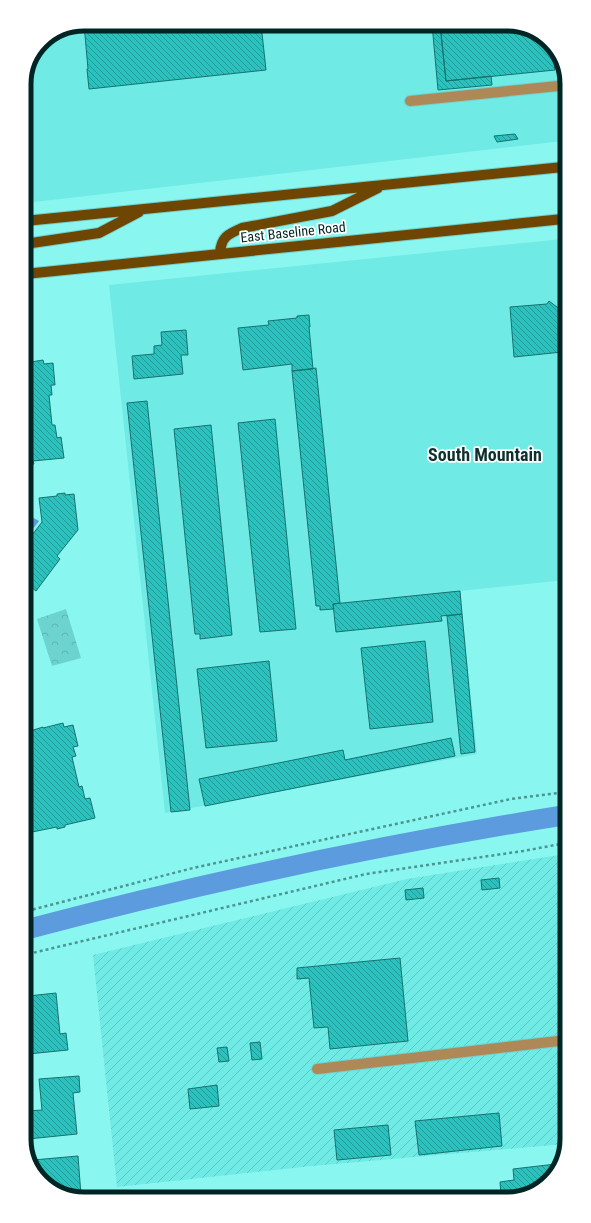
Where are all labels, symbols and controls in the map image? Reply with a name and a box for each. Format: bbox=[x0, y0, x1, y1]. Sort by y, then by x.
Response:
street label: East Baseline Road bbox=[240, 219, 346, 245]
district label: South Mountain bbox=[428, 444, 542, 465]

